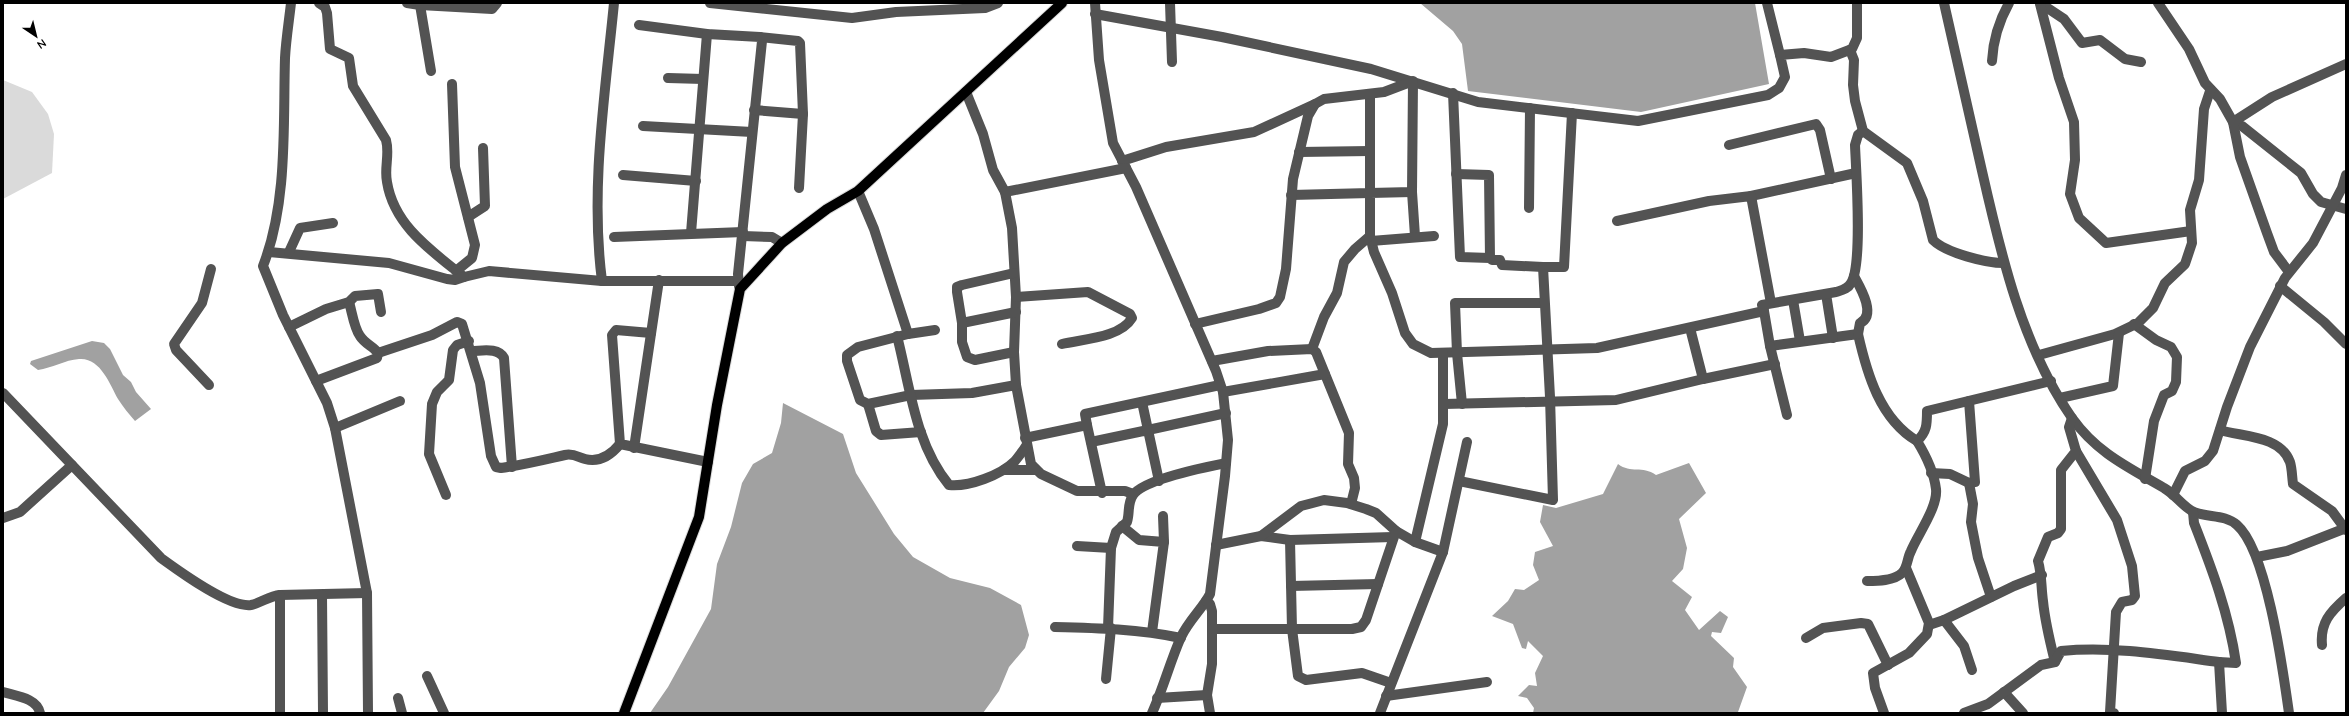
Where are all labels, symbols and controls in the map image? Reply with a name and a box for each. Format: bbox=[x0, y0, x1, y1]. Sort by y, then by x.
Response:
north arrow bbox=[16, 16, 56, 56]
text: N bbox=[34, 36, 49, 52]

